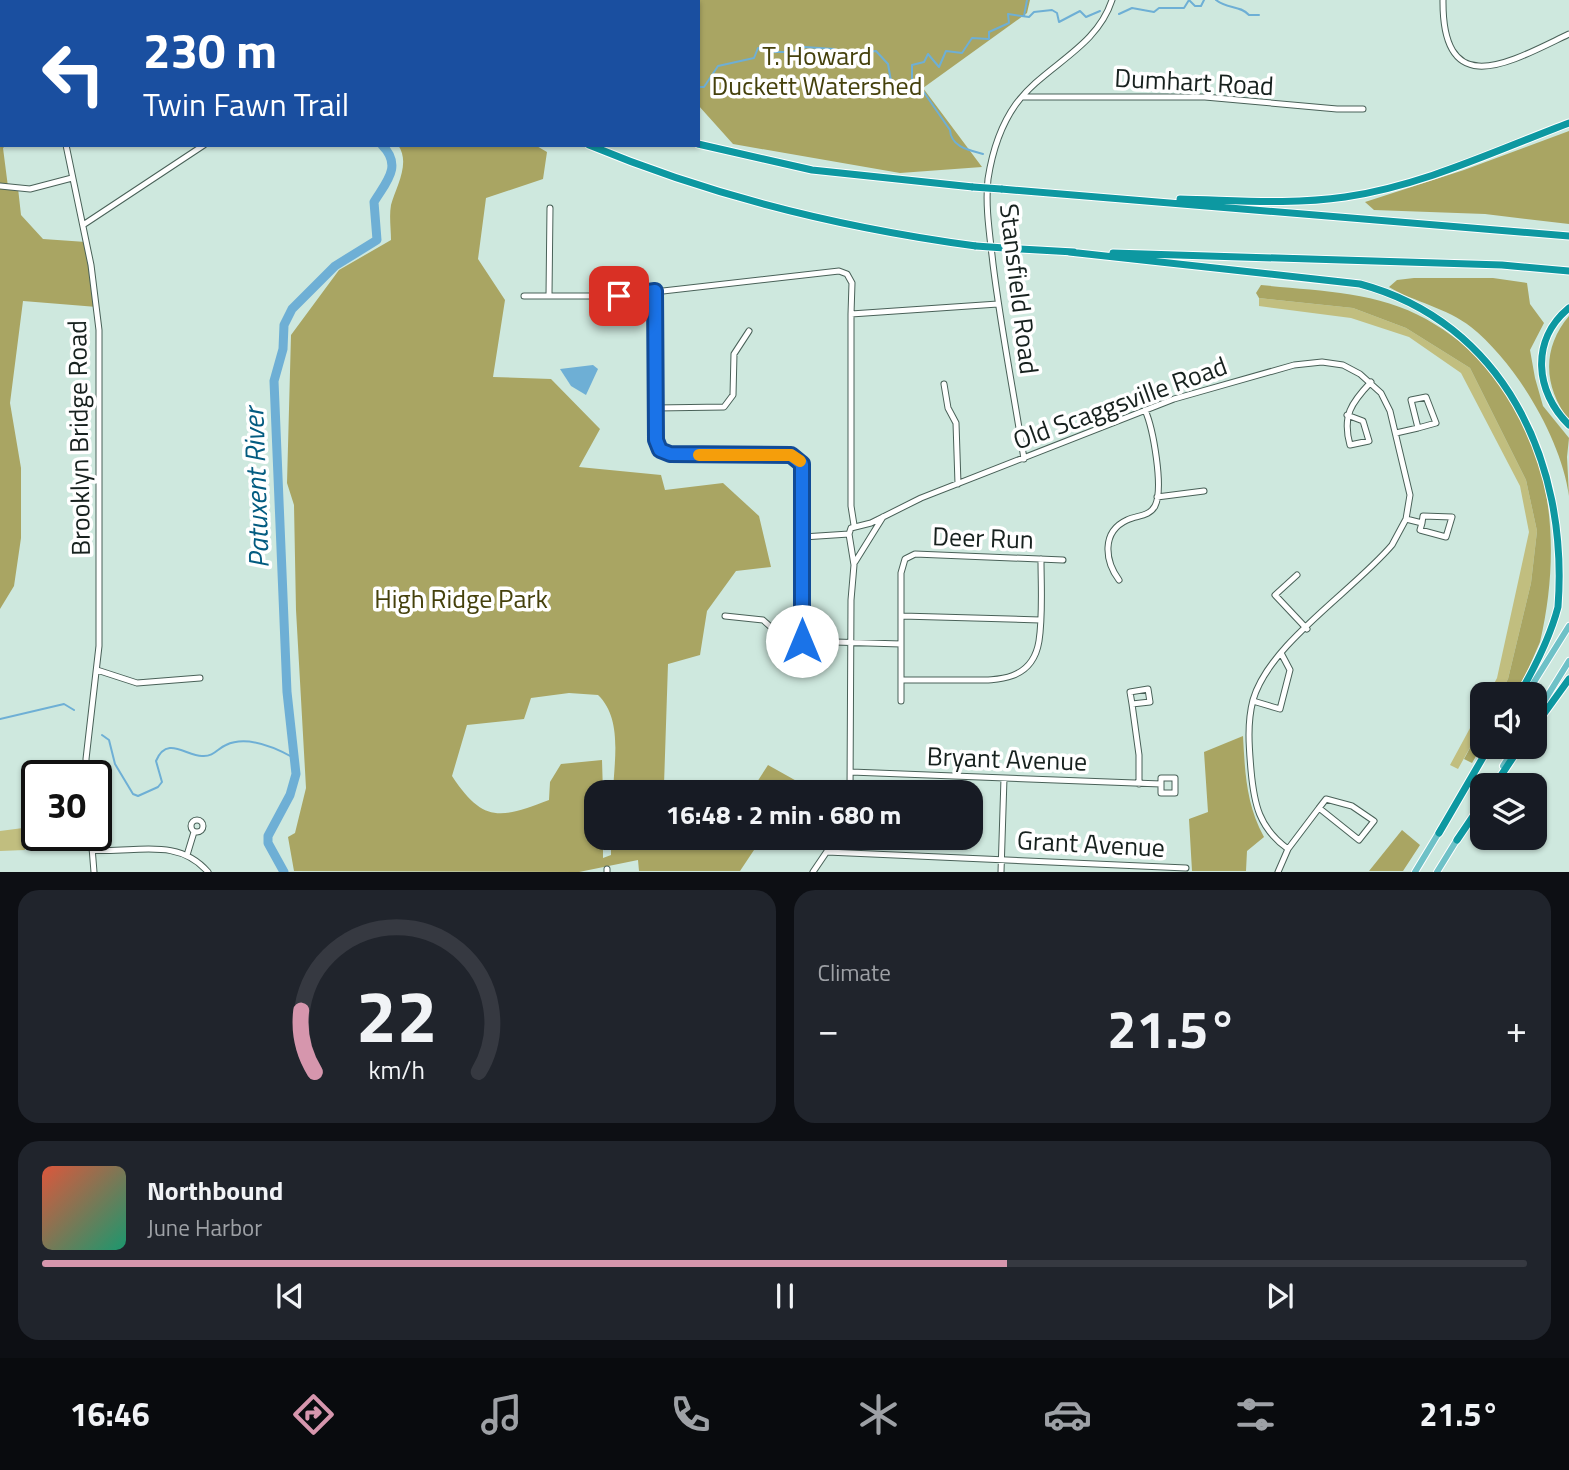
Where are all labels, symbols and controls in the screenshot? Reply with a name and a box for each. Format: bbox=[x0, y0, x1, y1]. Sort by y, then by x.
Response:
text: 230 m bbox=[143, 12, 277, 87]
icon: left bbox=[28, 28, 119, 119]
park label: T. Howard Duckett Watershed bbox=[712, 36, 922, 105]
street label: Dumhart Road bbox=[1113, 58, 1275, 105]
text: Twin Fawn Trail bbox=[143, 80, 349, 128]
street label: Stansfield Road bbox=[990, 202, 1049, 376]
pin bbox=[589, 266, 649, 326]
icon: arrive bbox=[600, 277, 638, 315]
street label: Brooklyn Bridge Road bbox=[57, 320, 100, 556]
street label: Old Scaggsville Road bbox=[1007, 346, 1232, 459]
water label: Patuxent River bbox=[231, 404, 280, 569]
street label: Deer Run bbox=[932, 516, 1034, 559]
park label: High Ridge Park bbox=[374, 579, 548, 618]
position arrow bbox=[765, 604, 839, 678]
map controls bbox=[1470, 682, 1547, 850]
button: sound bbox=[1470, 682, 1547, 759]
street label: Bryant Avenue bbox=[926, 736, 1088, 781]
speed limit sign: 30 bbox=[21, 760, 112, 851]
button: layers bbox=[1470, 773, 1547, 850]
text: 16:48 · 2 min · 680 m bbox=[666, 795, 901, 834]
street label: Grant Avenue bbox=[1016, 820, 1166, 867]
text: Climate bbox=[818, 955, 891, 990]
text: 22 bbox=[356, 961, 438, 1071]
text: 21.5° bbox=[1107, 989, 1237, 1068]
text: − bbox=[818, 1000, 839, 1058]
text: + bbox=[1506, 1000, 1527, 1058]
text: km/h bbox=[368, 1051, 425, 1089]
text: Northbound bbox=[147, 1171, 283, 1210]
text: June Harbor bbox=[147, 1210, 262, 1245]
icon: previous bbox=[271, 1277, 309, 1315]
icon: pause bbox=[766, 1277, 804, 1315]
icon: next bbox=[1261, 1277, 1299, 1315]
text: 16:46 bbox=[70, 1390, 150, 1438]
icon: directions bbox=[289, 1390, 338, 1439]
icon: music bbox=[477, 1390, 526, 1439]
icon: phone bbox=[666, 1390, 715, 1439]
icon: climate bbox=[854, 1390, 903, 1439]
icon: car bbox=[1043, 1390, 1092, 1439]
icon: filters bbox=[1231, 1390, 1280, 1439]
text: 21.5° bbox=[1419, 1390, 1499, 1438]

